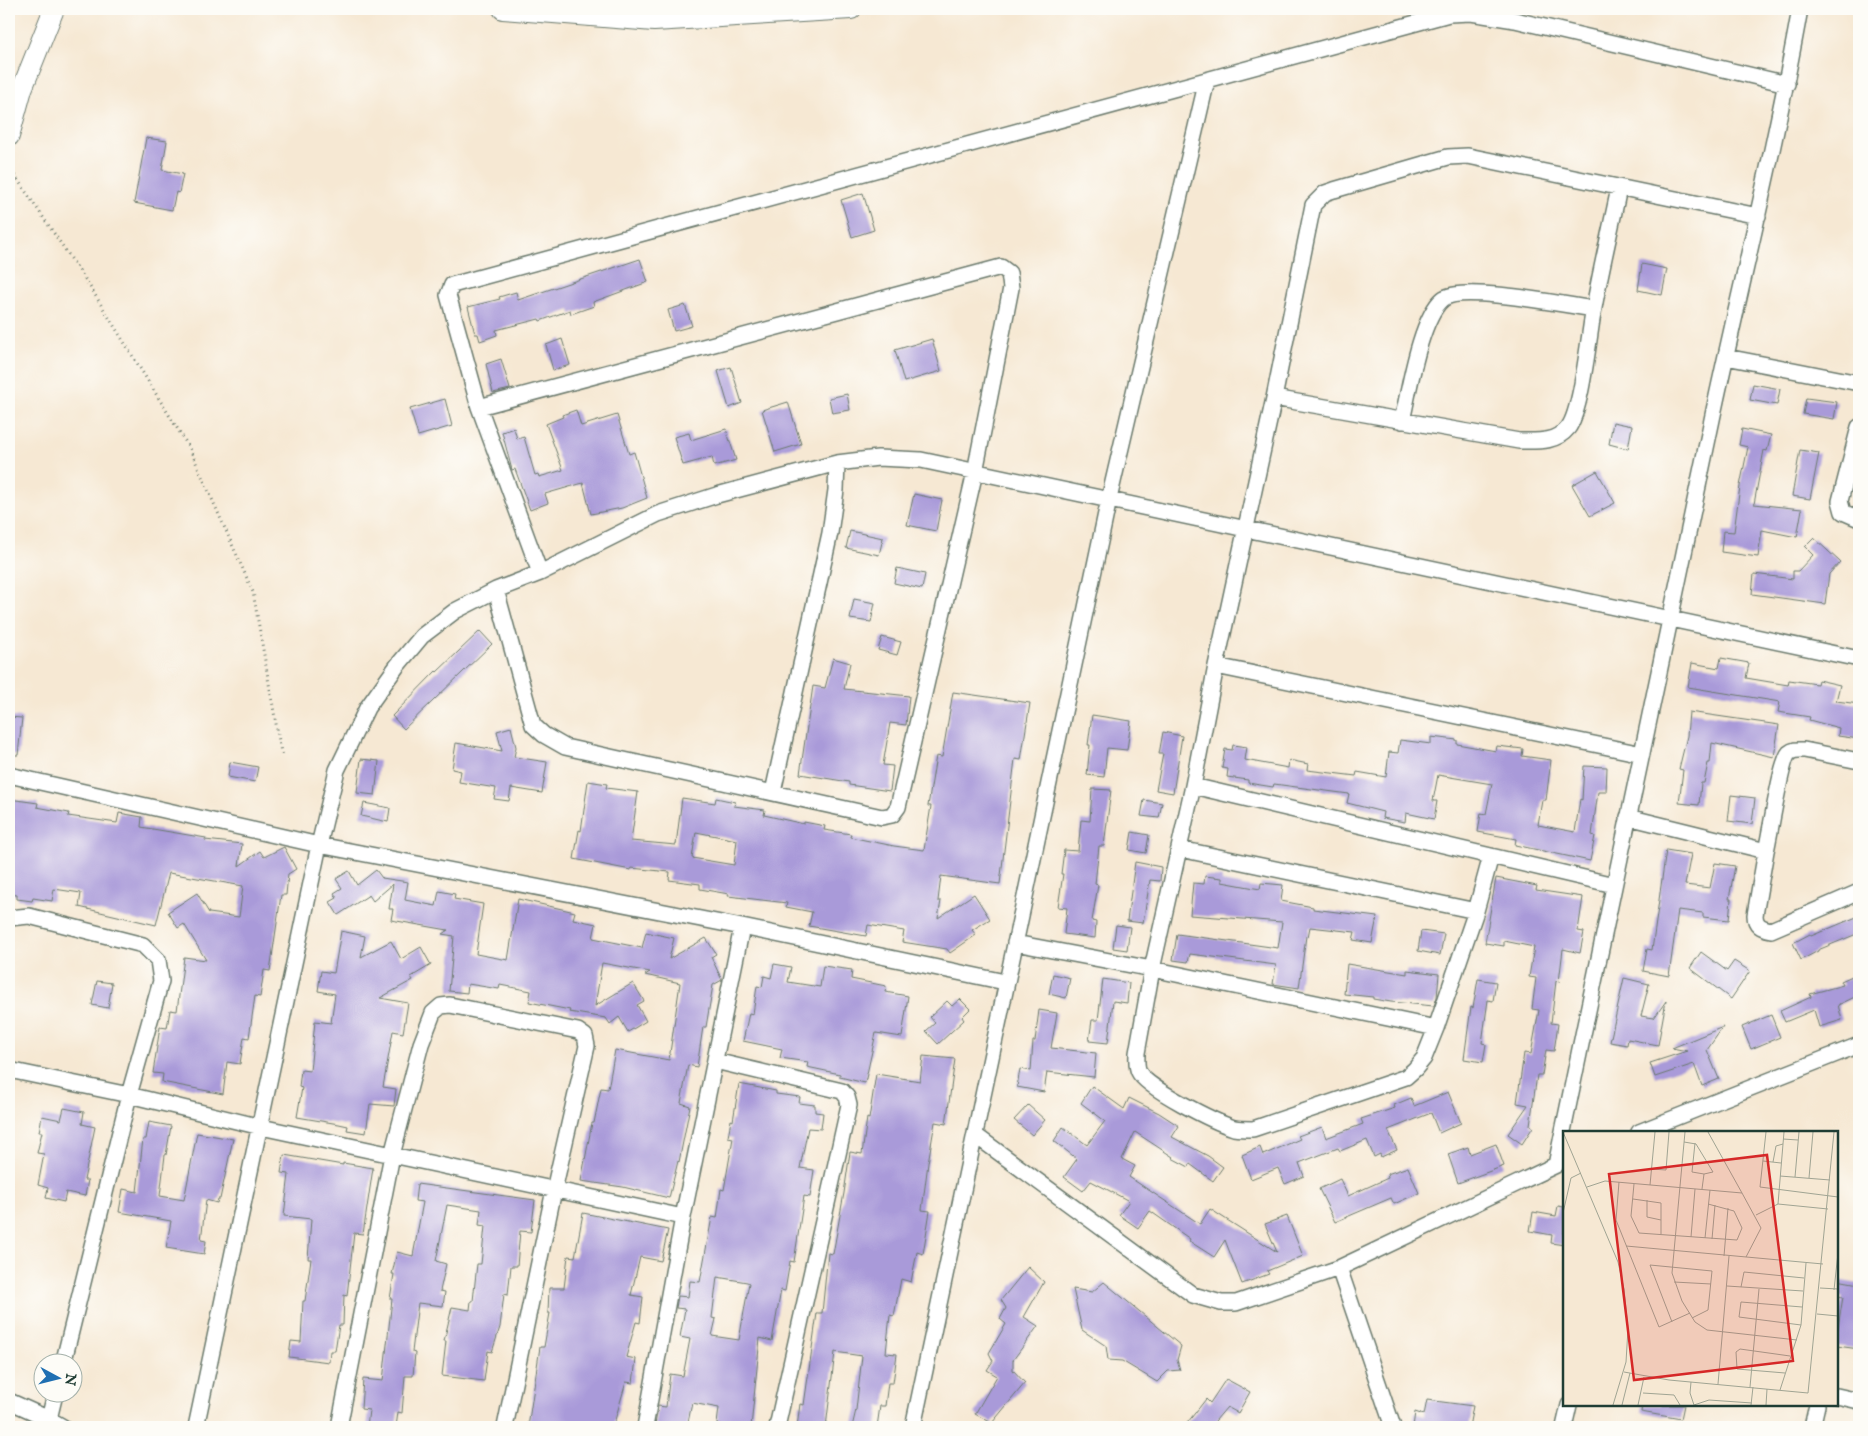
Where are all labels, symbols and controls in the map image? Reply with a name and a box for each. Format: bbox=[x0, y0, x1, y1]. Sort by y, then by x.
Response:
inset map bbox=[1563, 1131, 1838, 1406]
north arrow bbox=[32, 1354, 82, 1404]
text: N bbox=[60, 1371, 80, 1387]

